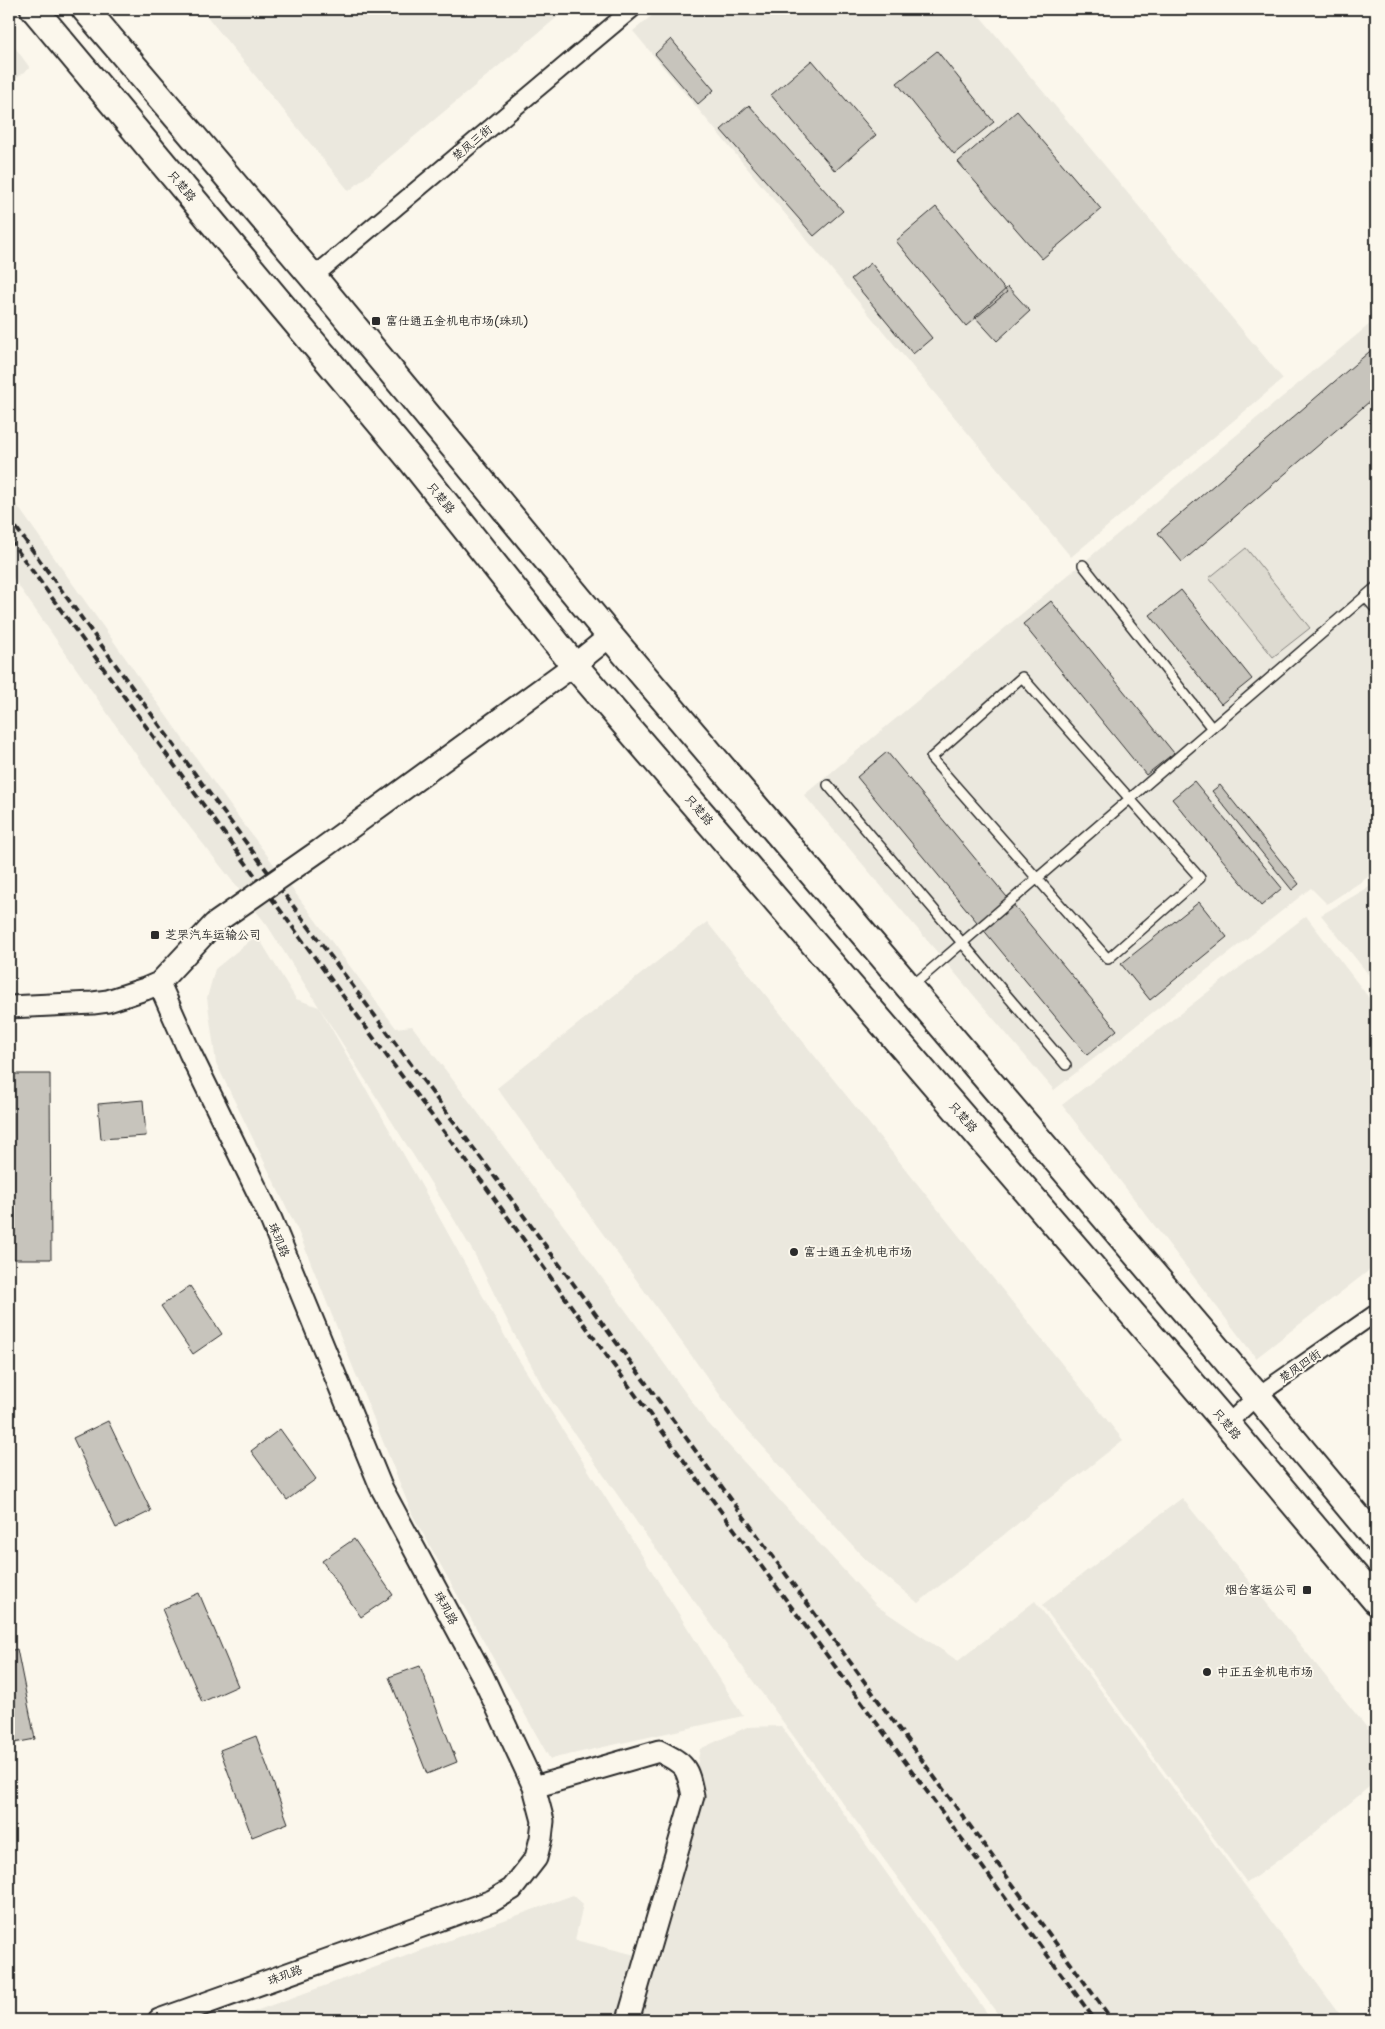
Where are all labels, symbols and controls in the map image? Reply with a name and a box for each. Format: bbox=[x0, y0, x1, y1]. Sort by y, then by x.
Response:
street label: 楚凤三街 bbox=[448, 121, 496, 165]
street label: 只楚路 bbox=[164, 167, 200, 205]
place label: 富仕通五金机电市场(珠玑) bbox=[386, 313, 528, 329]
marker: 富仕通五金机电市场(珠玑) bbox=[370, 315, 382, 327]
street label: 只楚路 bbox=[423, 479, 459, 517]
street label: 只楚路 bbox=[681, 791, 717, 829]
place label: 芝罘汽车运输公司 bbox=[165, 927, 261, 943]
marker: 芝罘汽车运输公司 bbox=[149, 929, 161, 941]
street label: 只楚路 bbox=[945, 1098, 981, 1136]
street label: 珠玑路 bbox=[265, 1220, 293, 1260]
place label: 富士通五金机电市场 bbox=[804, 1244, 912, 1260]
marker: 富士通五金机电市场 bbox=[788, 1246, 800, 1258]
street label: 楚凤四街 bbox=[1276, 1346, 1324, 1386]
street label: 只楚路 bbox=[1209, 1405, 1245, 1443]
place label: 烟台客运公司 bbox=[1225, 1582, 1297, 1598]
marker: 烟台客运公司 bbox=[1301, 1584, 1313, 1596]
street label: 珠玑路 bbox=[430, 1588, 462, 1628]
place label: 中正五金机电市场 bbox=[1217, 1664, 1313, 1680]
marker: 中正五金机电市场 bbox=[1201, 1666, 1213, 1678]
street label: 珠玑路 bbox=[265, 1961, 305, 1989]

